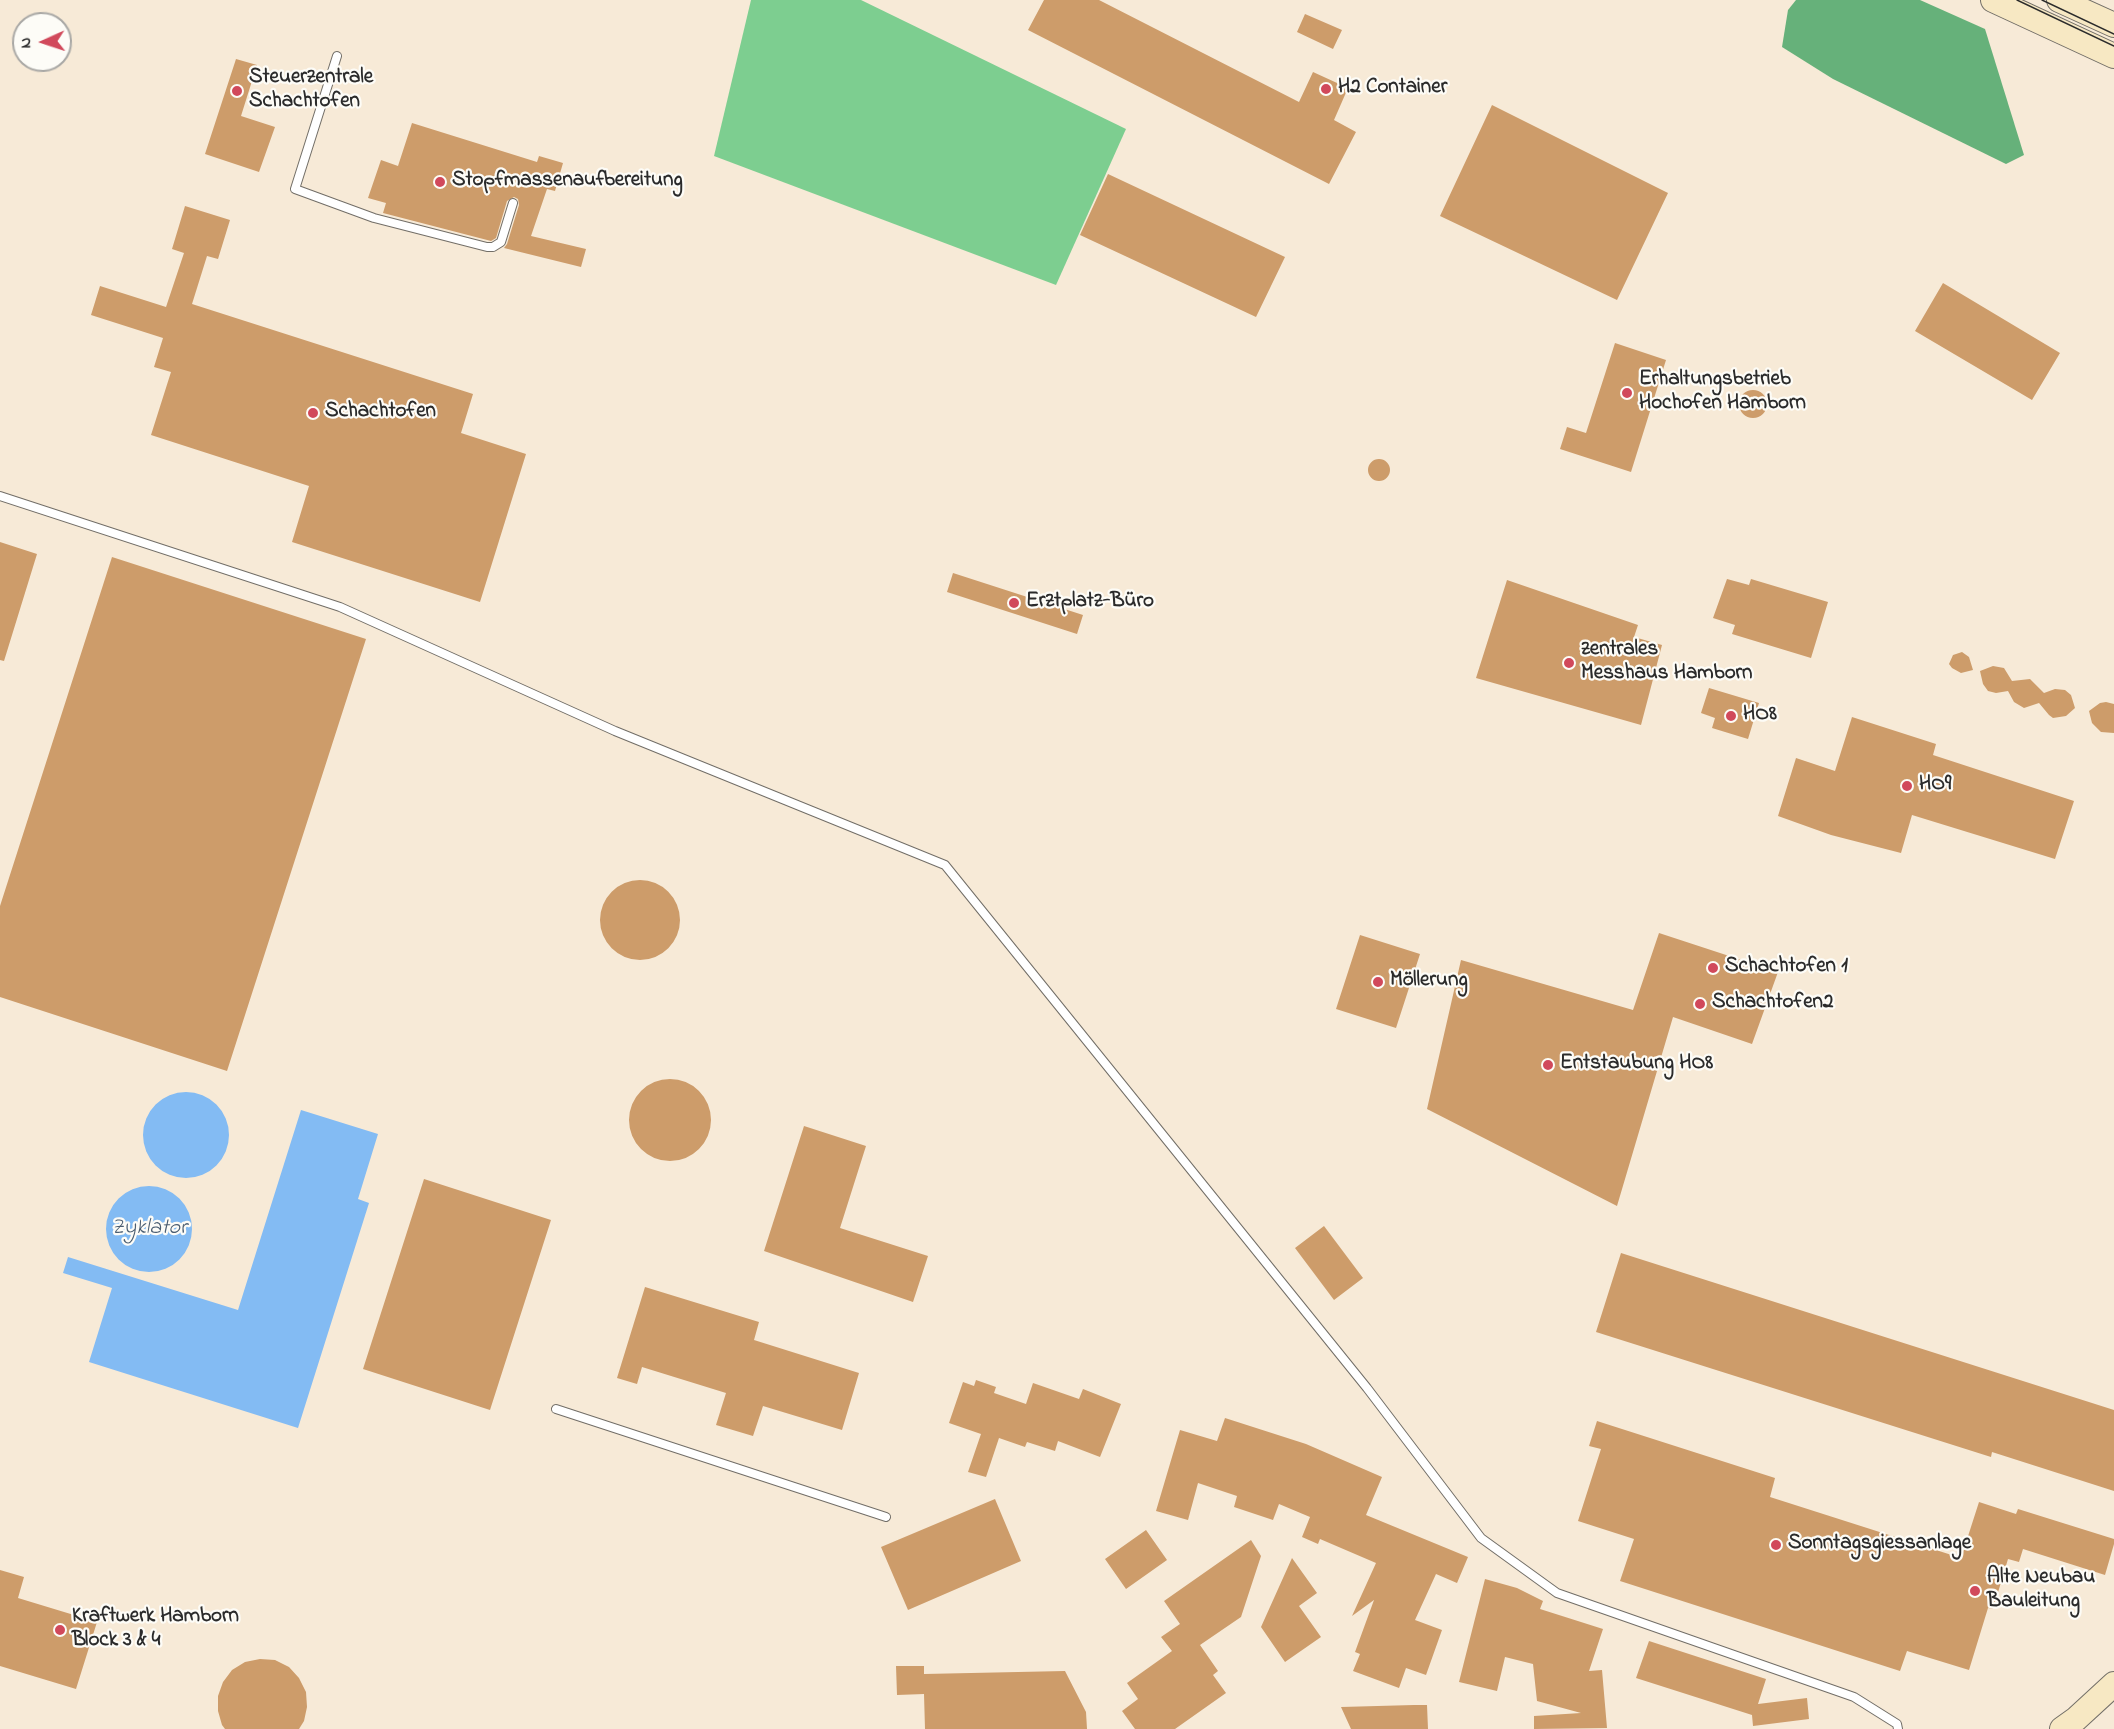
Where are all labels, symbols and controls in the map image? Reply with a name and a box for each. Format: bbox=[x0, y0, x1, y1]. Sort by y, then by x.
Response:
north arrow bbox=[12, 12, 72, 72]
text: N bbox=[14, 37, 38, 49]
place label: Steuerzentrale Schachtofen bbox=[249, 66, 373, 116]
place label: H2 Container bbox=[1338, 76, 1447, 102]
marker: H2 Container bbox=[1319, 82, 1333, 96]
marker: Steuerzentrale Schachtofen bbox=[230, 84, 244, 98]
place label: Stopfmassenaufbereitung bbox=[452, 169, 683, 195]
marker: Stopfmassenaufbereitung bbox=[433, 175, 447, 189]
place label: Erhaltungsbetrieb Hochofen Hamborn bbox=[1639, 368, 1806, 418]
marker: Erhaltungsbetrieb Hochofen Hamborn bbox=[1620, 386, 1634, 400]
place label: Schachtofen bbox=[325, 400, 436, 426]
marker: Schachtofen bbox=[306, 406, 320, 420]
place label: Erztplatz-Büro bbox=[1026, 590, 1154, 616]
marker: Erztplatz-Büro bbox=[1007, 596, 1021, 610]
place label: zentrales Messhaus Hamborn bbox=[1581, 638, 1752, 688]
marker: zentrales Messhaus Hamborn bbox=[1562, 656, 1576, 670]
place label: HO8 bbox=[1743, 703, 1777, 729]
marker: HO8 bbox=[1724, 709, 1738, 723]
place label: HO9 bbox=[1919, 773, 1951, 799]
marker: HO9 bbox=[1900, 779, 1914, 793]
place label: Schachtofen 1 bbox=[1725, 955, 1848, 981]
marker: Schachtofen 1 bbox=[1706, 961, 1720, 975]
place label: Möllerung bbox=[1390, 969, 1468, 995]
marker: Möllerung bbox=[1371, 975, 1385, 989]
place label: Schachtofen2 bbox=[1712, 991, 1833, 1017]
marker: Schachtofen2 bbox=[1693, 997, 1707, 1011]
place label: Entstaubung HO8 bbox=[1560, 1052, 1713, 1078]
marker: Entstaubung HO8 bbox=[1541, 1058, 1555, 1072]
water label: Zyklator bbox=[111, 1216, 187, 1242]
place label: Sonntagsgiessanlage bbox=[1788, 1532, 1971, 1558]
marker: Sonntagsgiessanlage bbox=[1769, 1538, 1783, 1552]
place label: Alte Neubau Bauleitung bbox=[1987, 1566, 2095, 1616]
marker: Alte Neubau Bauleitung bbox=[1968, 1584, 1982, 1598]
place label: Kraftwerk Hamborn Block 3 & 4 bbox=[72, 1605, 239, 1655]
marker: Kraftwerk Hamborn Block 3 & 4 bbox=[53, 1623, 67, 1637]

